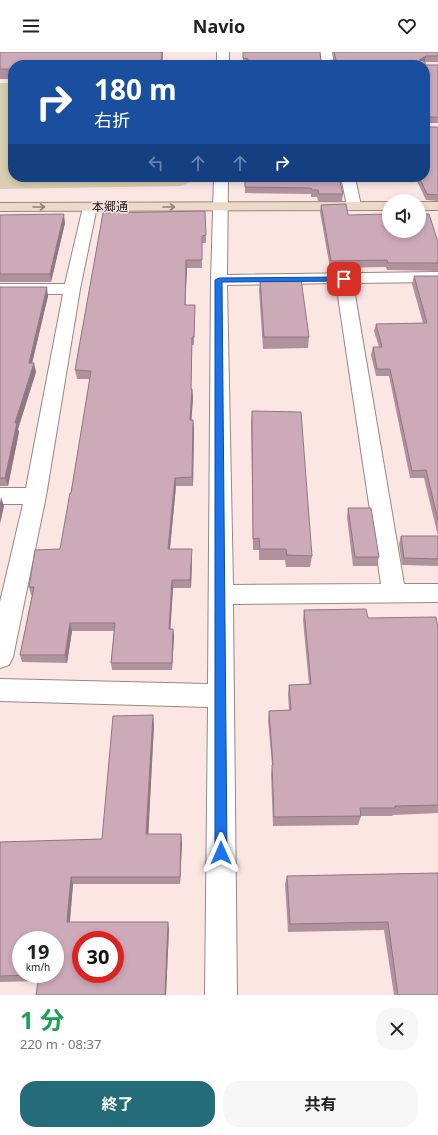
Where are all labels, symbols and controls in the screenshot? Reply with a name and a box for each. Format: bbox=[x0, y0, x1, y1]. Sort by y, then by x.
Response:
text: Navio bbox=[193, 14, 245, 38]
icon: menu bbox=[20, 15, 42, 37]
icon: heart bbox=[396, 15, 418, 37]
text: 180 m bbox=[94, 70, 177, 108]
icon: right bbox=[28, 76, 80, 128]
text: 右折 bbox=[94, 108, 130, 132]
icon: left bbox=[145, 152, 167, 174]
icon: ahead bbox=[187, 152, 209, 174]
icon: ahead bbox=[229, 152, 251, 174]
icon: right bbox=[271, 152, 293, 174]
map controls bbox=[382, 194, 426, 238]
button: sound bbox=[382, 194, 426, 238]
street label: 本郷通 bbox=[92, 198, 128, 215]
one-way arrow bbox=[32, 203, 45, 211]
one-way arrow bbox=[162, 203, 175, 211]
pin bbox=[327, 262, 361, 296]
icon: arrive bbox=[333, 268, 355, 290]
position arrow bbox=[200, 832, 242, 874]
speed limit sign: 30 bbox=[72, 931, 124, 983]
text: 19 bbox=[27, 938, 49, 965]
text: km/h bbox=[26, 960, 50, 974]
text: 1 分 bbox=[20, 1003, 64, 1036]
button: close bbox=[376, 1008, 418, 1050]
text: 220 m · 08:37 bbox=[20, 1035, 101, 1053]
button: 終了 bbox=[20, 1081, 215, 1127]
button: 共有 bbox=[223, 1081, 418, 1127]

